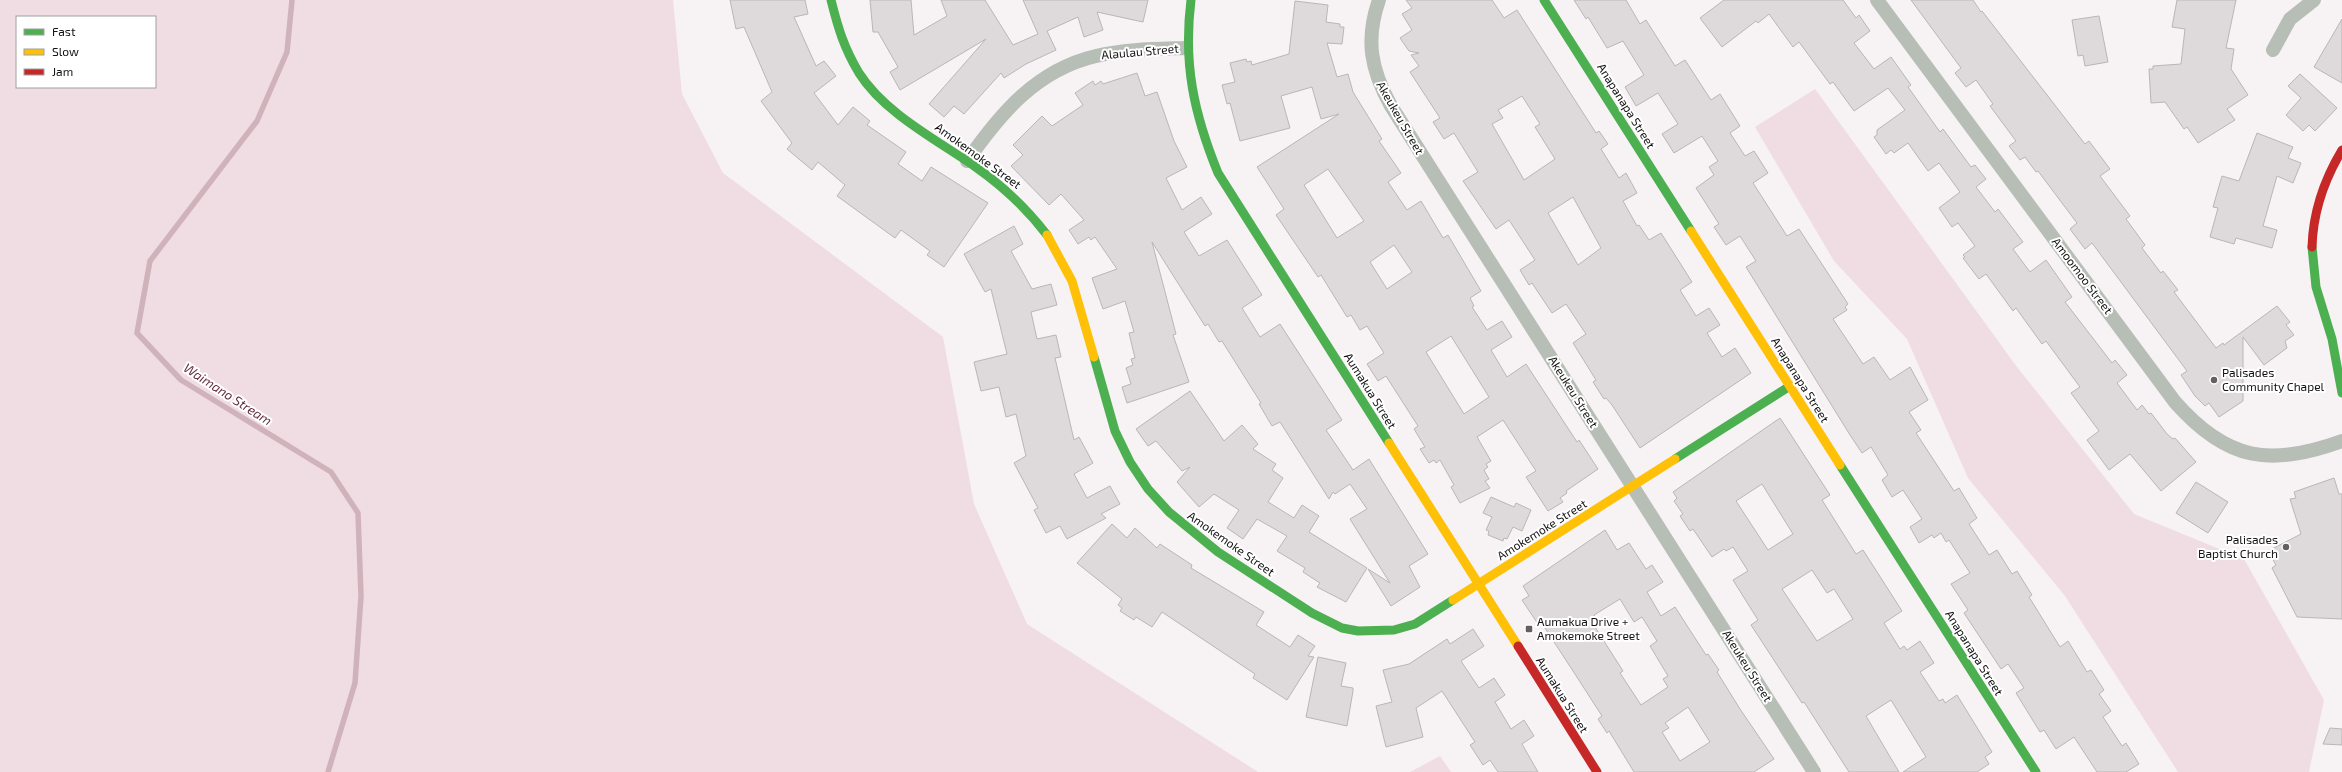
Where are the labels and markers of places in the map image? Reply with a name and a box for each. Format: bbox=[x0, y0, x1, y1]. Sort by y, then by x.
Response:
place label: Palisades Community Chapel bbox=[2222, 365, 2325, 393]
marker: Palisades Community Chapel bbox=[2209, 375, 2219, 385]
place label: Palisades Baptist Church bbox=[2198, 532, 2278, 560]
marker: Palisades Baptist Church bbox=[2281, 542, 2291, 552]
place label: Aumakua Drive + Amokemoke Street bbox=[1537, 614, 1640, 642]
marker: Aumakua Drive + Amokemoke Street bbox=[1524, 624, 1534, 634]

